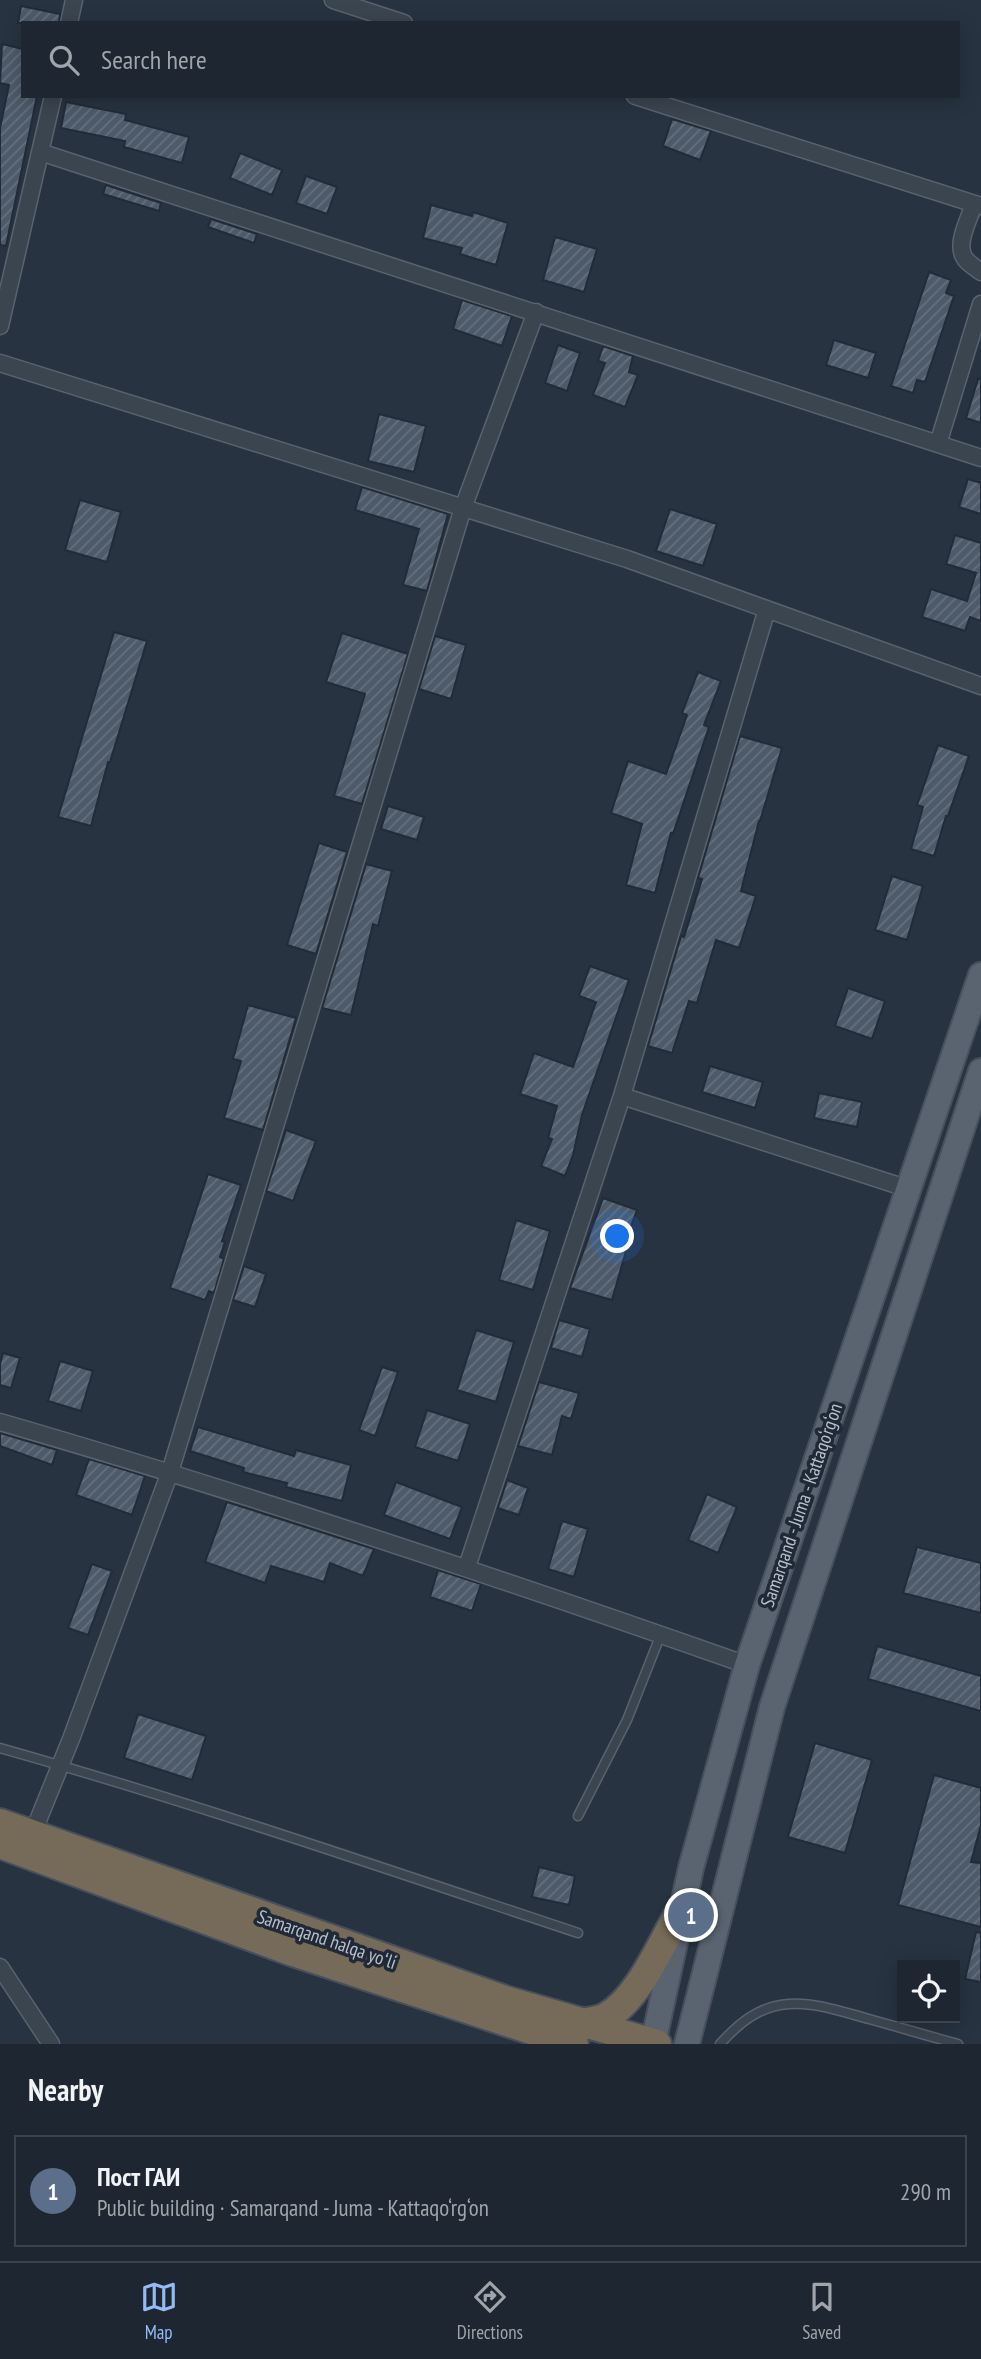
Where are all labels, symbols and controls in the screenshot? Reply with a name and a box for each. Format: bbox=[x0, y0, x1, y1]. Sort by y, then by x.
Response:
search box bbox=[21, 21, 960, 98]
icon: search bbox=[45, 41, 83, 79]
text: Search here bbox=[101, 43, 207, 76]
your location bbox=[600, 1219, 634, 1253]
street label: Samarqand - Juma - Kattaqo‘rg‘on bbox=[755, 1400, 847, 1610]
pin: 1 bbox=[668, 1889, 714, 1941]
street label: Samarqand halqa yoʻli bbox=[254, 1904, 400, 1974]
map controls bbox=[897, 1960, 960, 2023]
button: locate bbox=[897, 1960, 960, 2023]
text: Nearby bbox=[28, 2070, 103, 2109]
text: Пост ГАИ bbox=[97, 2160, 180, 2193]
text: 1 bbox=[48, 2177, 59, 2206]
text: 290 m bbox=[900, 2177, 951, 2206]
text: Public building · Samarqand - Juma - Kattaqo‘rg‘on bbox=[97, 2193, 489, 2222]
tab: Map bbox=[140, 2278, 178, 2344]
tab: Directions bbox=[457, 2278, 523, 2344]
tab: Saved bbox=[802, 2278, 841, 2344]

